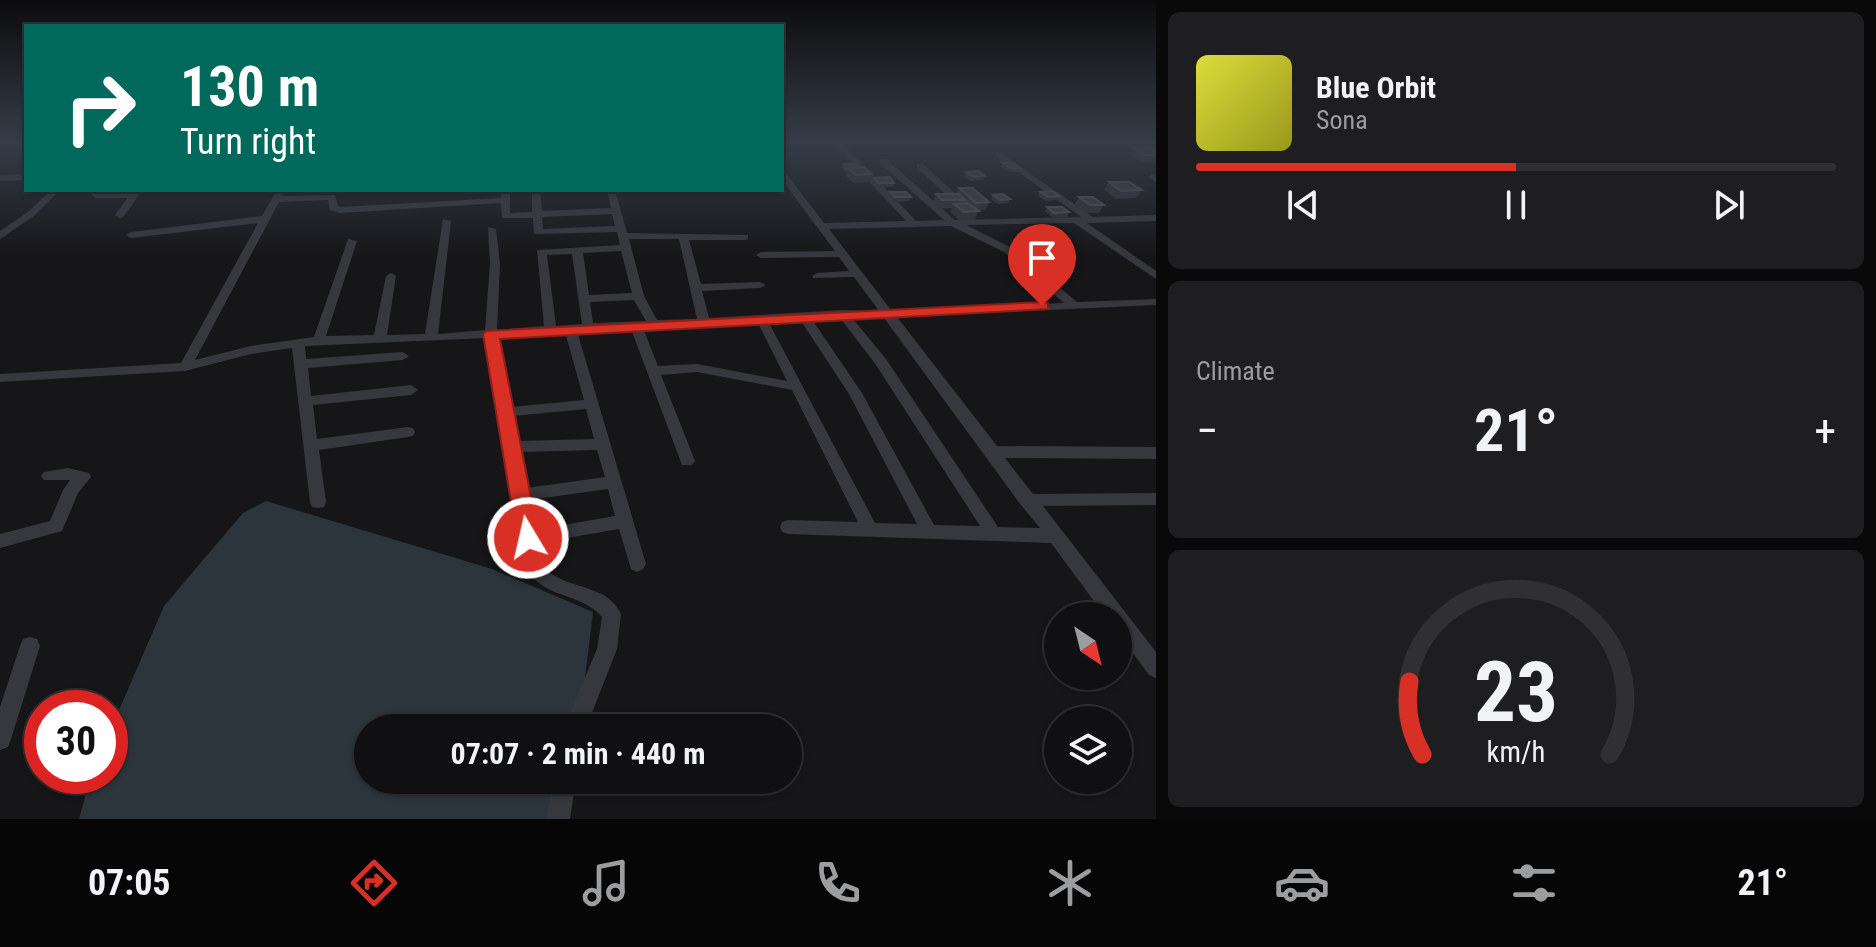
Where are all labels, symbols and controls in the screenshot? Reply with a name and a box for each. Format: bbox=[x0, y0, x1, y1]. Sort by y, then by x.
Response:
text: 130 m bbox=[180, 54, 319, 120]
icon: right bbox=[48, 56, 152, 160]
text: Blue Orbit bbox=[1316, 70, 1436, 105]
text: Sona bbox=[1316, 105, 1368, 135]
text: Turn right bbox=[180, 121, 316, 163]
icon: previous bbox=[1281, 183, 1325, 227]
icon: pause bbox=[1494, 183, 1538, 227]
icon: next bbox=[1707, 183, 1751, 227]
pin bbox=[1008, 224, 1076, 306]
icon: arrive bbox=[1020, 236, 1064, 280]
text: Climate bbox=[1196, 356, 1275, 386]
text: 21° bbox=[1474, 395, 1558, 466]
text: − bbox=[1196, 405, 1218, 457]
text: + bbox=[1814, 405, 1836, 457]
position arrow bbox=[486, 496, 570, 580]
north arrow bbox=[1044, 602, 1132, 690]
map controls bbox=[1044, 602, 1132, 794]
text: 23 bbox=[1474, 643, 1558, 740]
speed limit sign: 30 bbox=[24, 690, 128, 794]
button: layers bbox=[1044, 706, 1132, 794]
text: km/h bbox=[1487, 735, 1545, 769]
text: 07:07 · 2 min · 440 m bbox=[451, 736, 705, 771]
icon: directions bbox=[346, 855, 402, 911]
icon: music bbox=[578, 855, 634, 911]
icon: phone bbox=[810, 855, 866, 911]
icon: climate bbox=[1042, 855, 1098, 911]
icon: car bbox=[1274, 855, 1330, 911]
icon: filters bbox=[1506, 855, 1562, 911]
text: 07:05 bbox=[88, 862, 171, 904]
text: 21° bbox=[1738, 862, 1788, 904]

